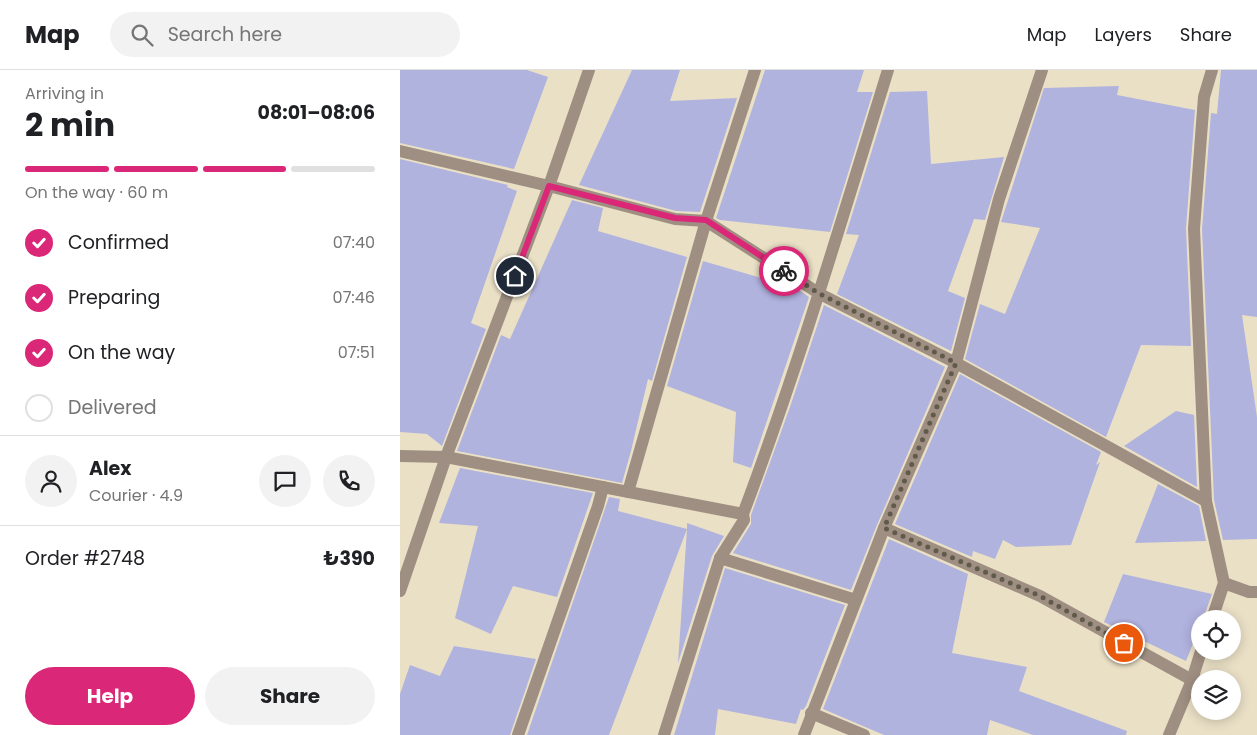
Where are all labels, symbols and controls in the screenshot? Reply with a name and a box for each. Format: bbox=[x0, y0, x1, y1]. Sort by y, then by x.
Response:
search box bbox=[110, 12, 460, 57]
text: Map bbox=[25, 18, 80, 51]
icon: search bbox=[128, 21, 156, 49]
text: Search here bbox=[168, 21, 282, 48]
text: Map bbox=[1027, 22, 1067, 47]
text: Layers bbox=[1095, 22, 1152, 47]
text: Share bbox=[1180, 22, 1232, 47]
text: Arriving in bbox=[25, 82, 104, 105]
text: 08:01–08:06 bbox=[258, 99, 375, 126]
text: 2 min bbox=[25, 102, 115, 147]
text: On the way · 60 m bbox=[25, 181, 168, 204]
icon: check bbox=[25, 229, 53, 257]
text: Confirmed bbox=[68, 229, 169, 256]
text: 07:40 bbox=[333, 231, 375, 254]
courier bbox=[759, 246, 809, 296]
pin bbox=[494, 255, 536, 297]
icon: bike bbox=[770, 257, 798, 285]
icon: home bbox=[501, 262, 529, 290]
icon: check bbox=[25, 284, 53, 312]
text: Preparing bbox=[68, 284, 160, 311]
text: 07:46 bbox=[333, 286, 375, 309]
icon: check bbox=[25, 339, 53, 367]
text: On the way bbox=[68, 339, 175, 366]
text: 07:51 bbox=[338, 341, 375, 364]
text: Delivered bbox=[68, 394, 157, 421]
button: person bbox=[25, 455, 77, 507]
text: Alex bbox=[89, 455, 131, 482]
button: chat bbox=[259, 455, 311, 507]
button: phone bbox=[323, 455, 375, 507]
text: Courier · 4.9 bbox=[89, 484, 183, 507]
text: Order #2748 bbox=[25, 545, 145, 572]
text: ₺390 bbox=[324, 545, 375, 572]
map controls bbox=[1191, 610, 1241, 720]
button: locate bbox=[1191, 610, 1241, 660]
pin bbox=[1103, 622, 1145, 664]
icon: bag bbox=[1110, 629, 1138, 657]
button: Help bbox=[25, 667, 195, 725]
button: Share bbox=[205, 667, 375, 725]
button: layers bbox=[1191, 670, 1241, 720]

